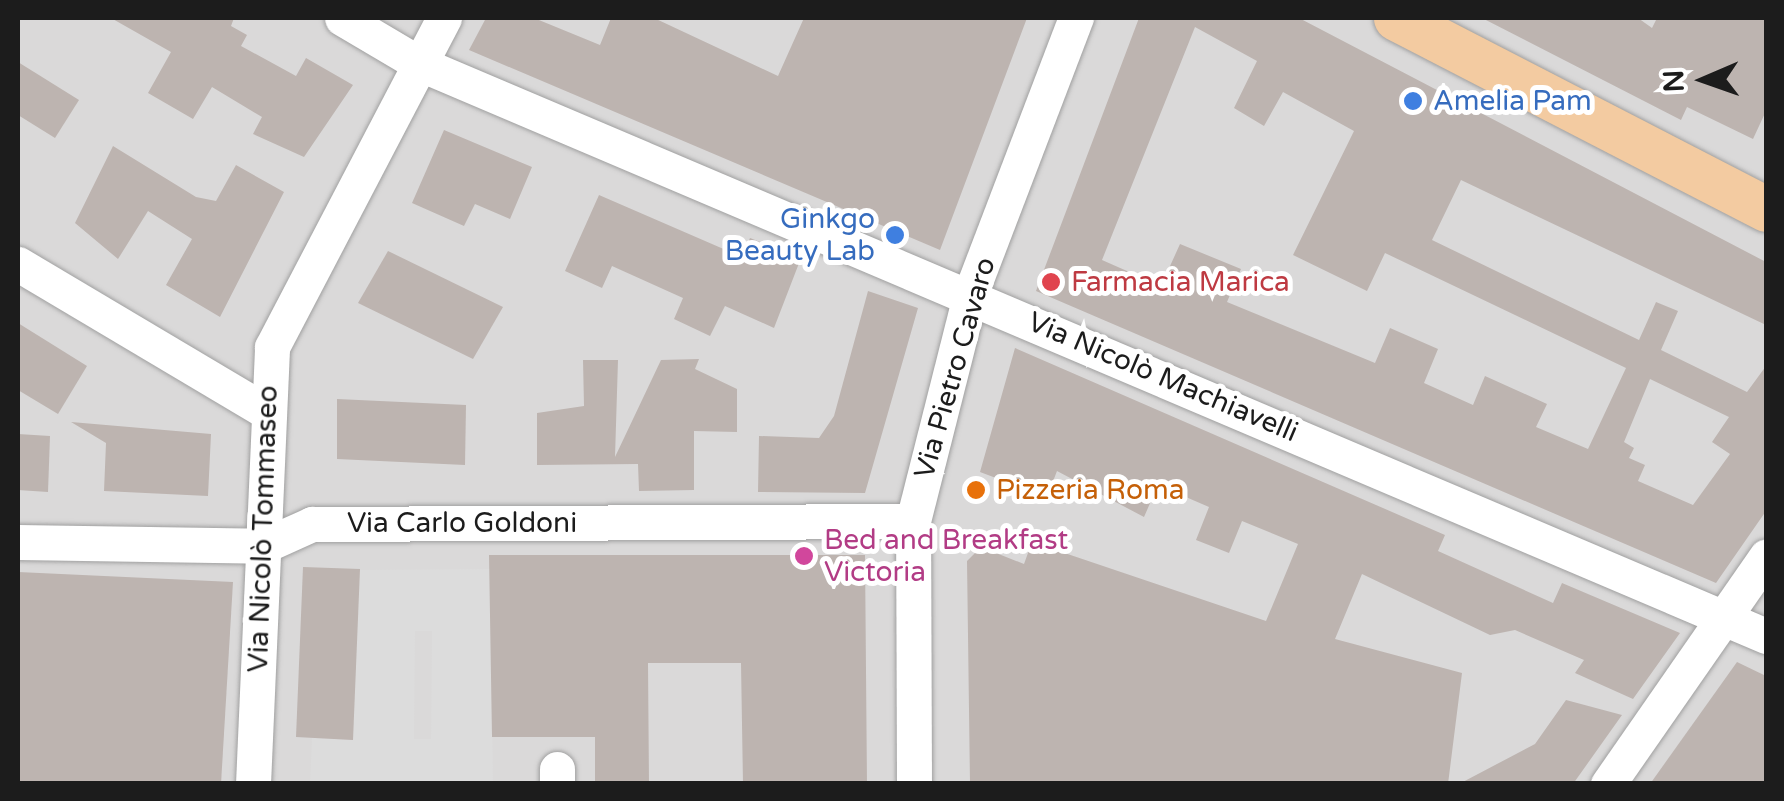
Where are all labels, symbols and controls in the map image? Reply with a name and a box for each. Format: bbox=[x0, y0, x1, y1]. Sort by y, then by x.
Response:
north arrow bbox=[1654, 30, 1754, 130]
text: N bbox=[1657, 69, 1691, 93]
place label: Amelia Pam bbox=[1433, 84, 1592, 118]
marker: Amelia Pam bbox=[1402, 90, 1424, 112]
place label: Ginkgo Beauty Lab bbox=[725, 202, 875, 268]
marker: Ginkgo Beauty Lab bbox=[884, 224, 906, 246]
street label: Via Pietro Cavaro bbox=[907, 254, 1003, 482]
place label: Farmacia Marica bbox=[1071, 265, 1290, 299]
marker: Farmacia Marica bbox=[1040, 271, 1062, 293]
street label: Via Nicolò Machiavelli bbox=[1023, 305, 1303, 449]
street label: Via Nicolò Tommaseo bbox=[241, 385, 285, 673]
place label: Pizzeria Roma bbox=[996, 473, 1184, 507]
marker: Pizzeria Roma bbox=[965, 479, 987, 501]
street label: Via Carlo Goldoni bbox=[347, 506, 577, 540]
place label: Bed and Breakfast Victoria bbox=[824, 523, 1068, 589]
marker: Bed and Breakfast Victoria bbox=[793, 545, 815, 567]

